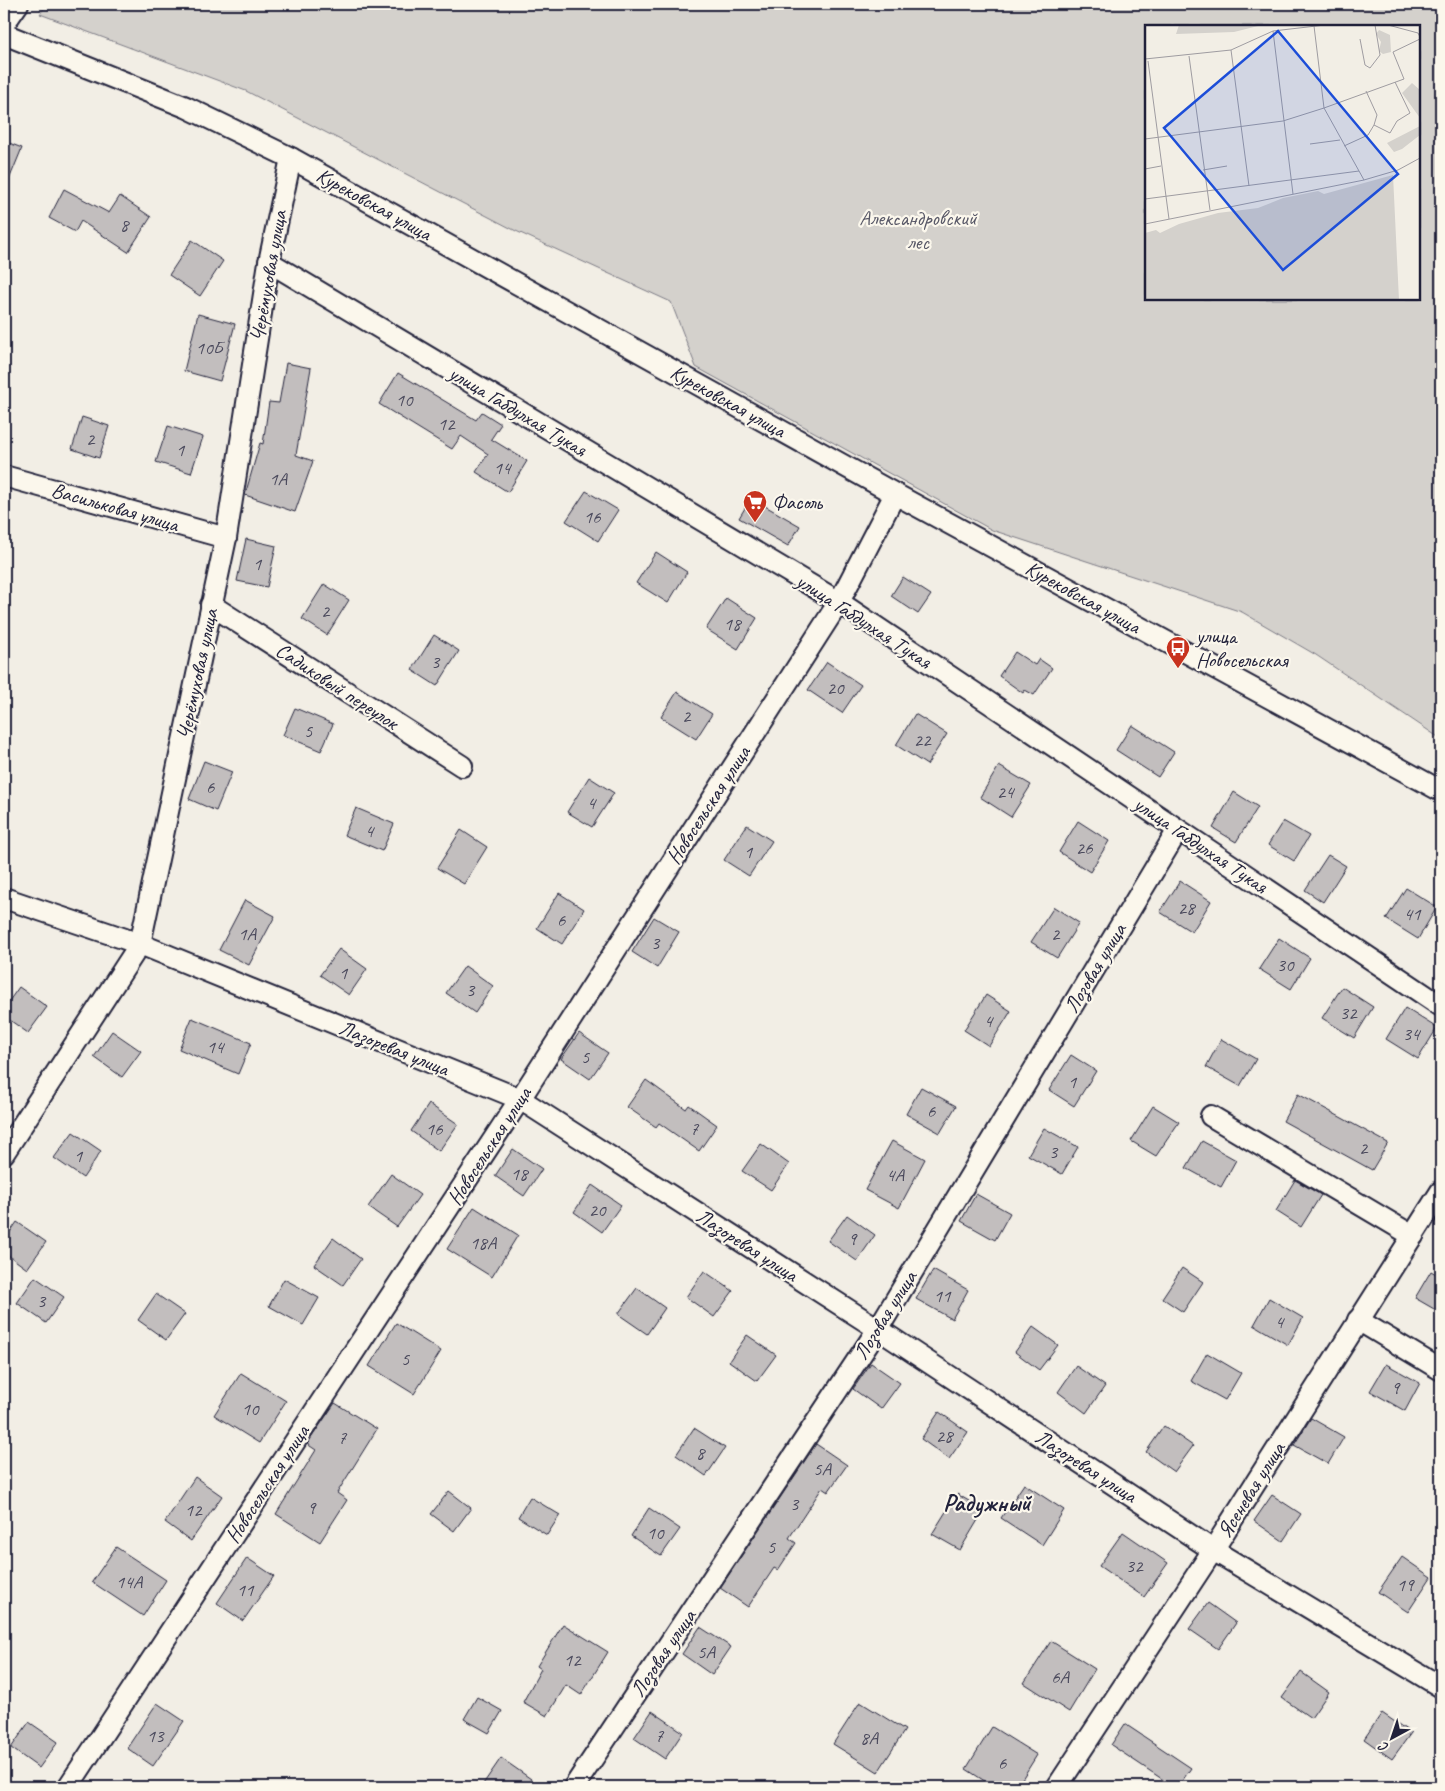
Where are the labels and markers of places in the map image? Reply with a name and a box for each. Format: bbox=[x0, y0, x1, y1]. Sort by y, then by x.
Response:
supermarket icon: Фасоль bbox=[742, 489, 768, 523]
place label: Фасоль bbox=[772, 489, 824, 515]
place label: улица Новосельская bbox=[1194, 623, 1289, 673]
bus stop icon: улица Новосельская bbox=[1165, 635, 1191, 669]

